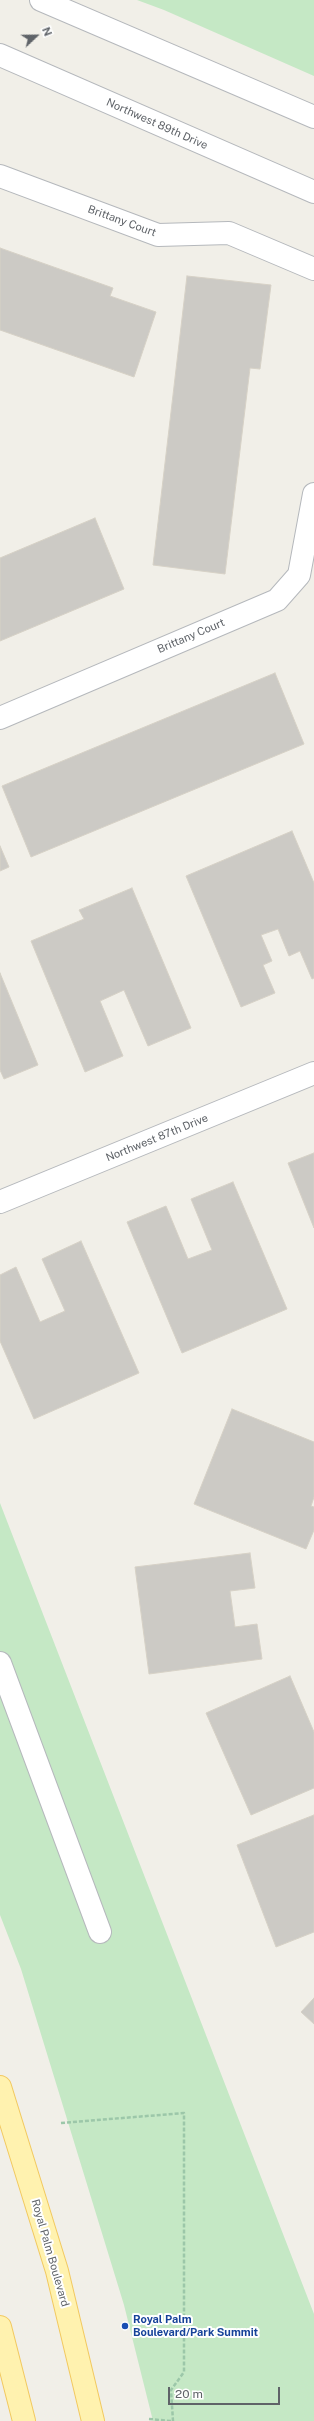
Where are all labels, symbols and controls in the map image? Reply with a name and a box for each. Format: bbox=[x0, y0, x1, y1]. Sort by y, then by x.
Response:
north arrow bbox=[16, 16, 56, 56]
text: N bbox=[40, 25, 54, 38]
street label: Northwest 89th Drive bbox=[104, 96, 210, 152]
street label: Brittany Court bbox=[86, 203, 158, 239]
street label: Brittany Court bbox=[155, 616, 227, 656]
street label: Northwest 87th Drive bbox=[104, 1111, 210, 1165]
street label: Royal Palm Boulevard bbox=[28, 2198, 72, 2308]
place label: Royal Palm Boulevard/Park Summit bbox=[133, 2313, 258, 2339]
marker: Royal Palm Boulevard/Park Summit bbox=[120, 2321, 130, 2331]
scale bar bbox=[170, 2379, 282, 2405]
text: 20 m bbox=[175, 2387, 203, 2401]

